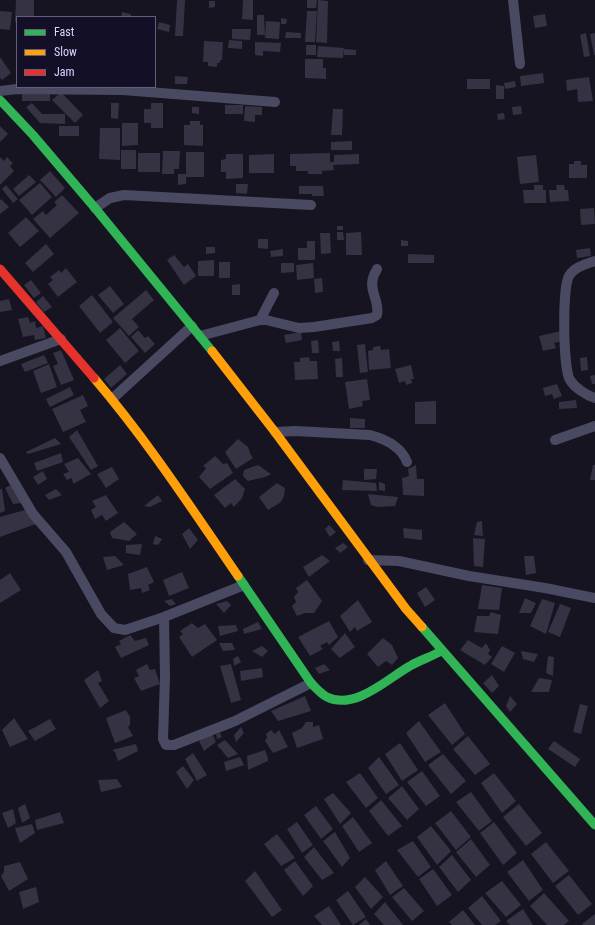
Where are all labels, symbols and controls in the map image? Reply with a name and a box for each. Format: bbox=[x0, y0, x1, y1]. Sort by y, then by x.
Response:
legend bbox=[16, 16, 156, 88]
text: Fast bbox=[54, 25, 74, 39]
text: Slow bbox=[54, 45, 77, 59]
text: Jam bbox=[54, 65, 75, 79]

